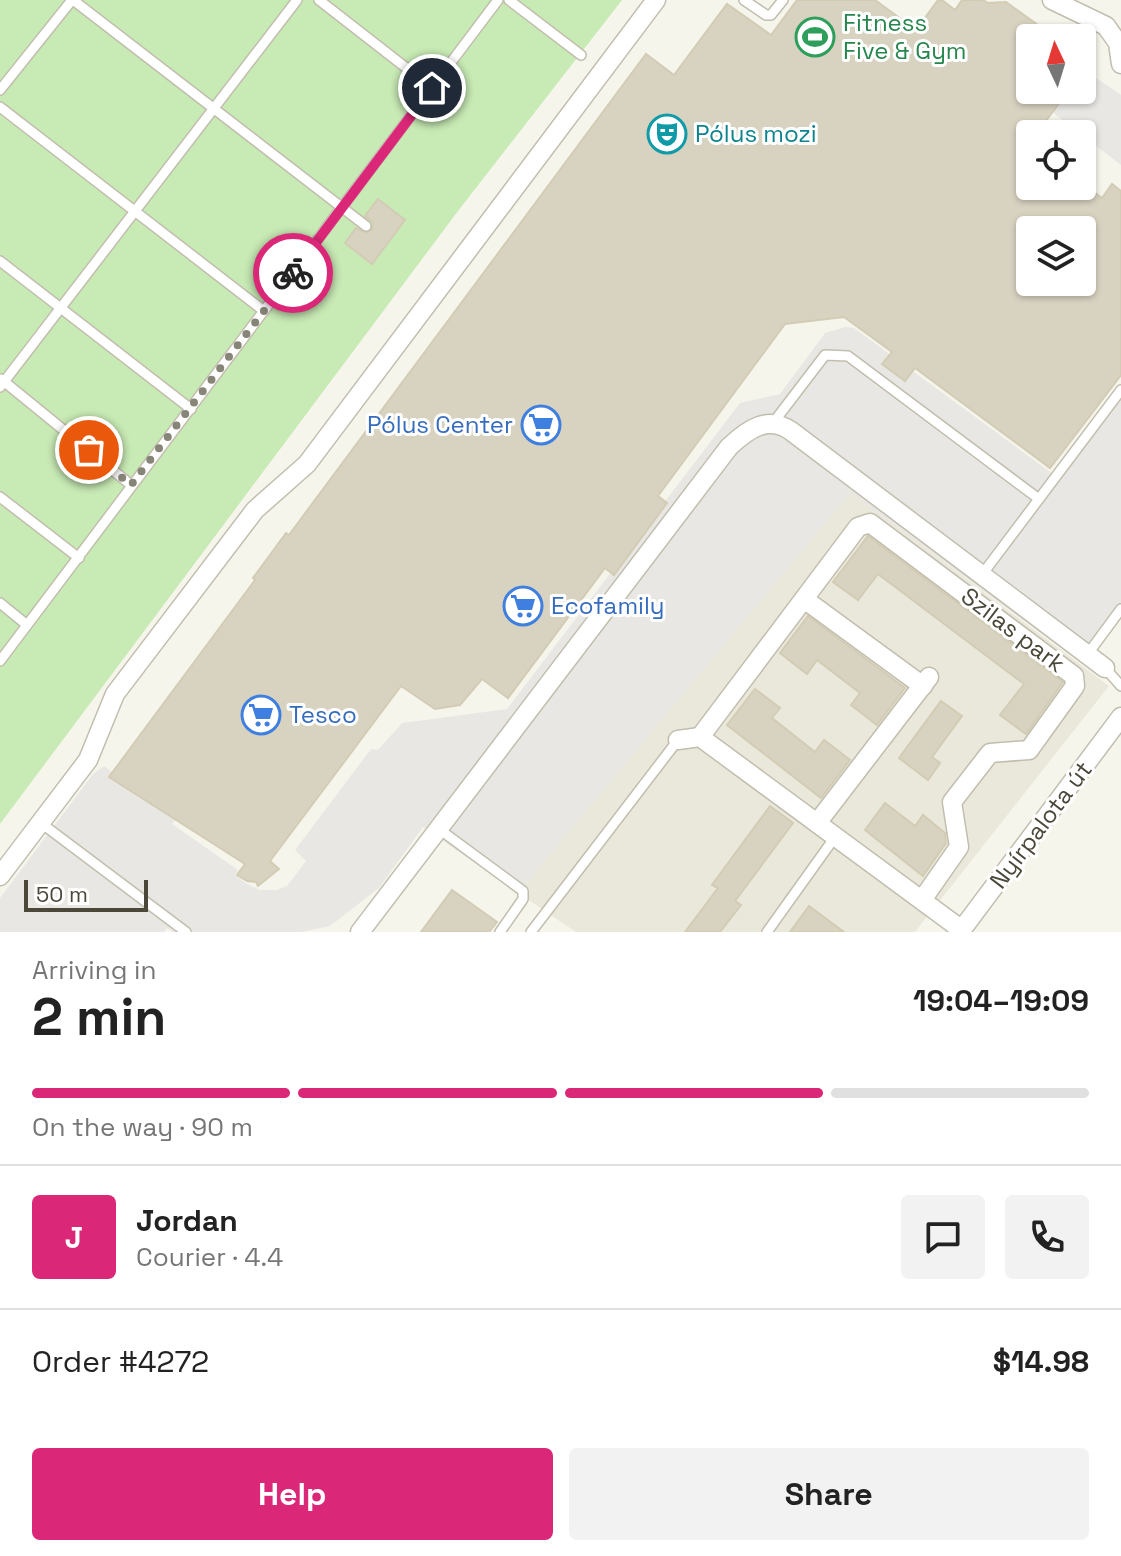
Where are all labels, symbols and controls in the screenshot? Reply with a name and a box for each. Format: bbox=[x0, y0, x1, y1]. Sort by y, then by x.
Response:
place label: Fitness Five & Gym bbox=[843, 7, 967, 66]
sports icon: Fitness Five & Gym bbox=[794, 16, 836, 58]
north arrow bbox=[1016, 24, 1096, 104]
map controls bbox=[1016, 24, 1096, 296]
pin bbox=[398, 54, 466, 122]
icon: home bbox=[410, 66, 454, 110]
theatre icon: Pólus mozi bbox=[646, 113, 688, 155]
place label: Pólus mozi bbox=[695, 118, 817, 149]
button: locate bbox=[1016, 120, 1096, 200]
button: layers bbox=[1016, 216, 1096, 296]
courier bbox=[253, 233, 333, 313]
icon: bike bbox=[271, 251, 315, 295]
supermarket icon: Pólus Center bbox=[520, 404, 562, 446]
place label: Pólus Center bbox=[367, 409, 513, 440]
pin bbox=[55, 416, 123, 484]
icon: bag bbox=[67, 428, 111, 472]
street label: Szilas park bbox=[955, 580, 1072, 679]
supermarket icon: Ecofamily bbox=[502, 585, 544, 627]
place label: Ecofamily bbox=[551, 590, 665, 621]
supermarket icon: Tesco bbox=[240, 694, 282, 736]
place label: Tesco bbox=[289, 699, 357, 730]
street label: Nyírpalota út bbox=[983, 755, 1099, 895]
scale bar bbox=[24, 876, 148, 912]
text: 50 m bbox=[36, 880, 88, 908]
text: Arriving in bbox=[32, 953, 156, 987]
text: 19:04–19:09 bbox=[913, 981, 1089, 1020]
text: 2 min bbox=[32, 984, 166, 1050]
text: On the way · 90 m bbox=[32, 1110, 253, 1144]
button: chat bbox=[901, 1195, 985, 1279]
button: phone bbox=[1005, 1195, 1089, 1279]
text: Jordan bbox=[136, 1201, 238, 1240]
text: J bbox=[65, 1218, 83, 1257]
text: Courier · 4.4 bbox=[136, 1240, 283, 1274]
text: Order #4272 bbox=[32, 1342, 209, 1381]
text: $14.98 bbox=[993, 1342, 1089, 1381]
button: Help bbox=[32, 1448, 553, 1540]
button: Share bbox=[569, 1448, 1089, 1540]

